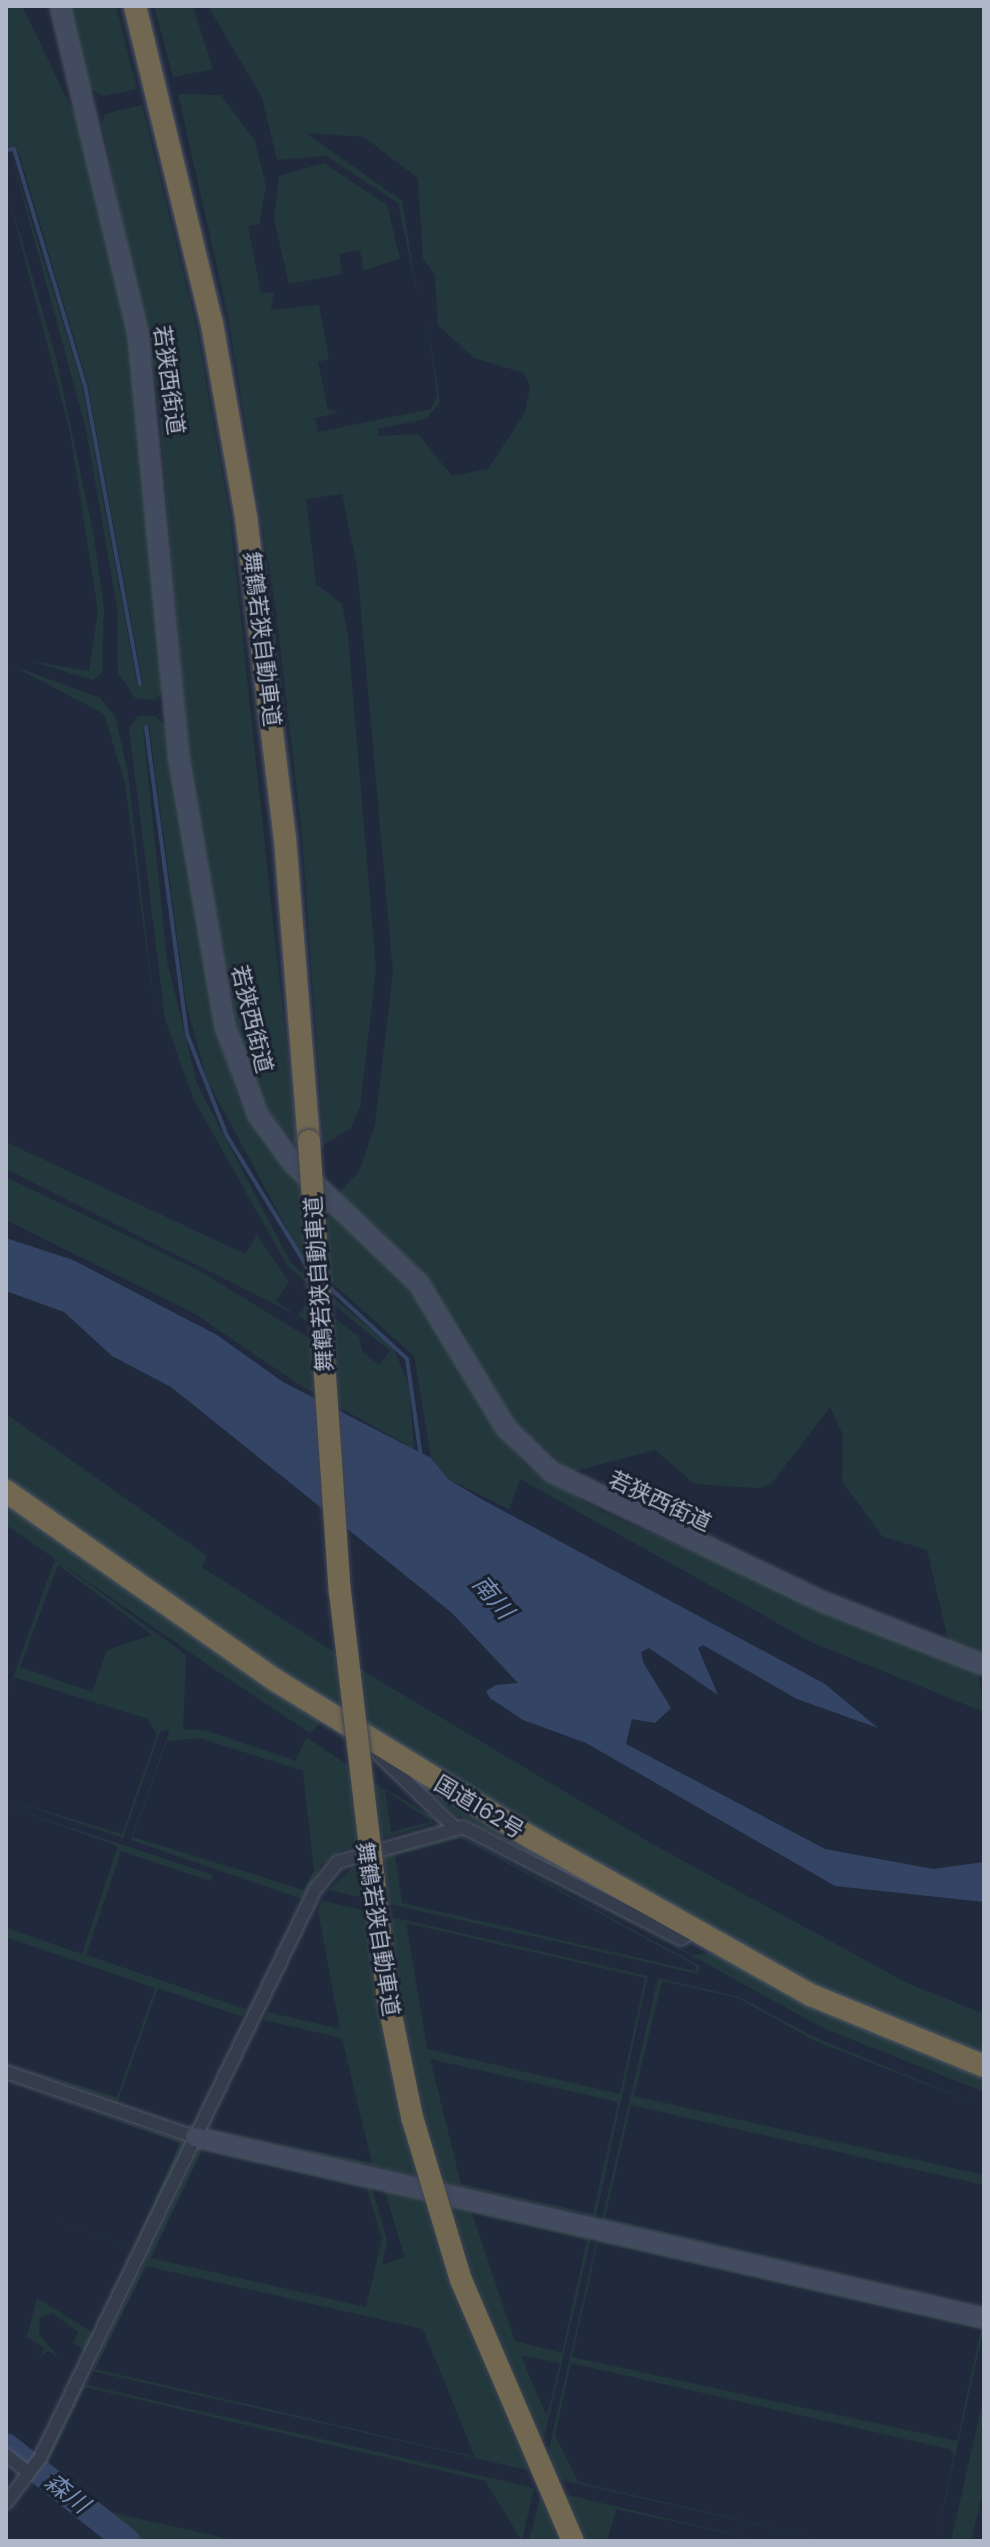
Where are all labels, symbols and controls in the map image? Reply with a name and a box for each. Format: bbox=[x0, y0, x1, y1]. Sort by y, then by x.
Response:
street label: 若狭西街道 bbox=[148, 324, 190, 436]
street label: 舞鶴若狭自動車道 bbox=[238, 550, 286, 728]
street label: 若狭西街道 bbox=[226, 962, 278, 1076]
street label: 舞鶴若狭自動車道 bbox=[300, 1195, 338, 1373]
street label: 若狭西街道 bbox=[605, 1466, 715, 1536]
water label: 南川 bbox=[467, 1569, 519, 1625]
street label: 国道162号 bbox=[429, 1770, 529, 1844]
street label: 舞鶴若狭自動車道 bbox=[351, 1840, 405, 2018]
water label: 森川 bbox=[39, 2467, 95, 2519]

